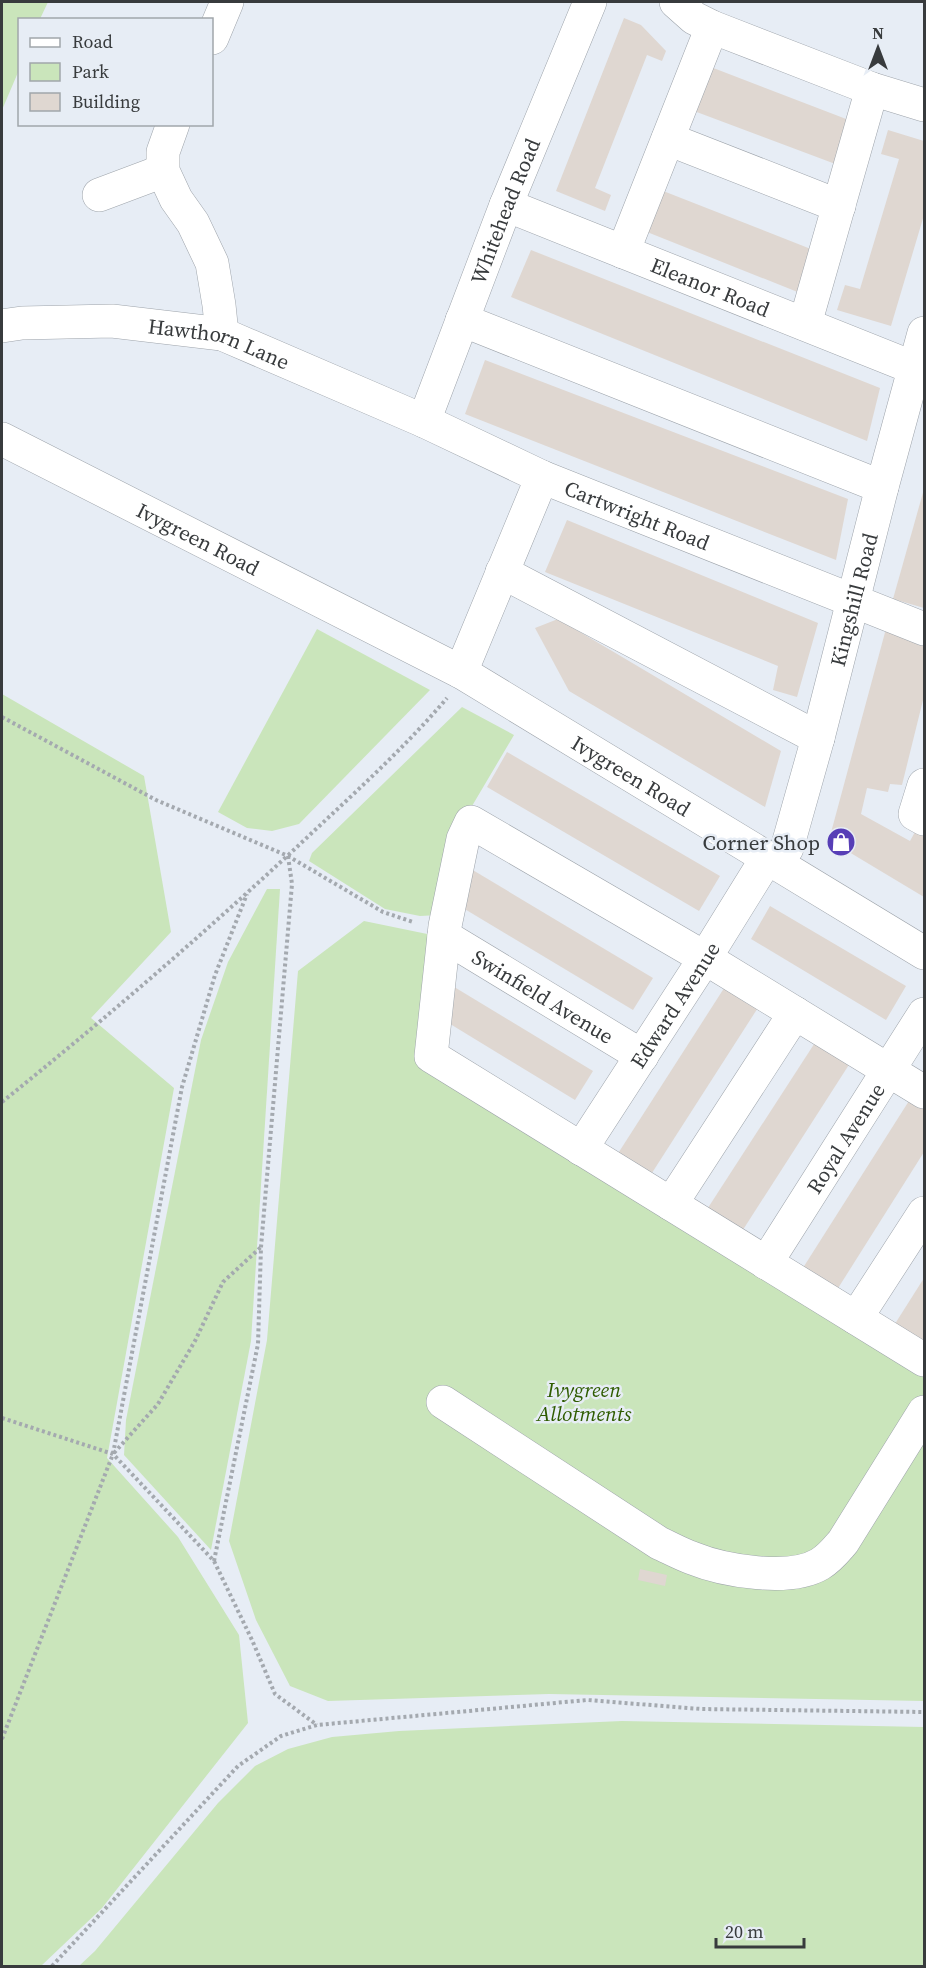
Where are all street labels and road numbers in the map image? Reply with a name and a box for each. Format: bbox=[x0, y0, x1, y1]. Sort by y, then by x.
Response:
street label: Whitehead Road bbox=[463, 133, 547, 288]
street label: Eleanor Road bbox=[647, 250, 774, 323]
street label: Hawthorn Lane bbox=[146, 311, 294, 376]
street label: Cartwright Road bbox=[560, 473, 714, 557]
street label: Ivygreen Road bbox=[132, 495, 265, 582]
street label: Kingshill Road bbox=[822, 530, 884, 669]
street label: Ivygreen Road bbox=[566, 728, 696, 823]
street label: Edward Avenue bbox=[623, 936, 726, 1074]
street label: Swinfield Avenue bbox=[467, 942, 619, 1050]
street label: Royal Avenue bbox=[799, 1077, 891, 1199]

